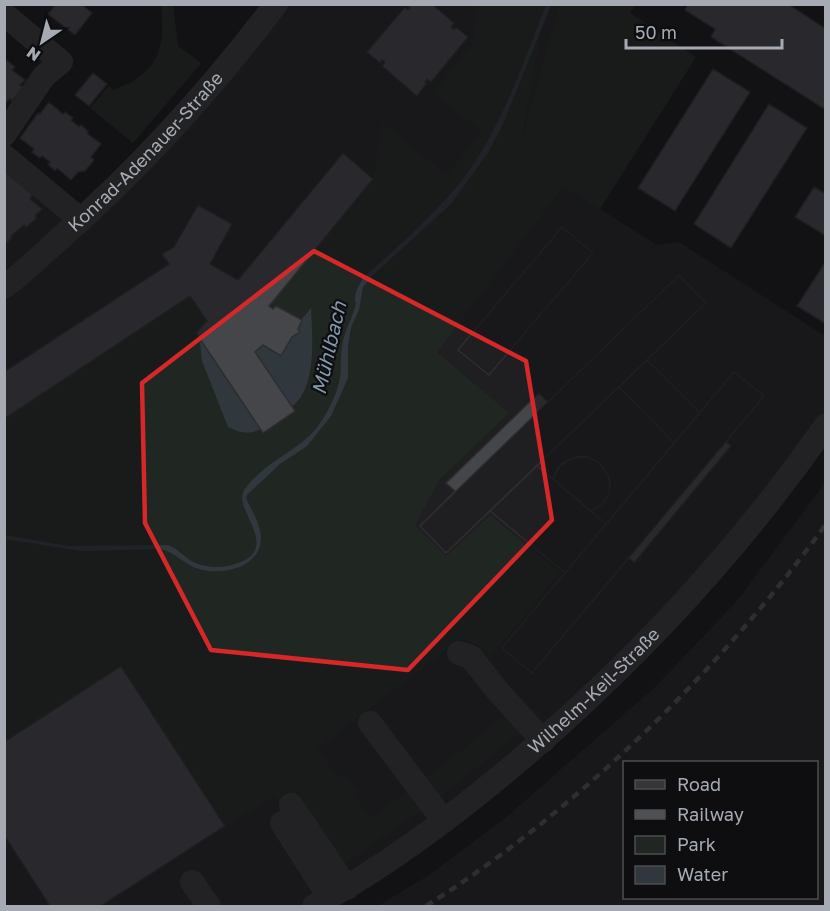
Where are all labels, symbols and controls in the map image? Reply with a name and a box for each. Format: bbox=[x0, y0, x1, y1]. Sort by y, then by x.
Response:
north arrow bbox=[12, 12, 72, 72]
scale bar bbox=[626, 12, 782, 50]
text: 50 m bbox=[635, 21, 677, 43]
text: N bbox=[23, 43, 44, 66]
street label: Konrad-Adenauer-Straße bbox=[63, 67, 227, 236]
water label: Mühlbach bbox=[306, 298, 351, 397]
street label: Wilhelm-Keil-Straße bbox=[523, 623, 664, 758]
legend bbox=[623, 761, 818, 899]
text: Road bbox=[677, 773, 721, 795]
text: Railway bbox=[677, 803, 744, 825]
text: Park bbox=[677, 833, 716, 855]
text: Water bbox=[677, 863, 728, 885]

